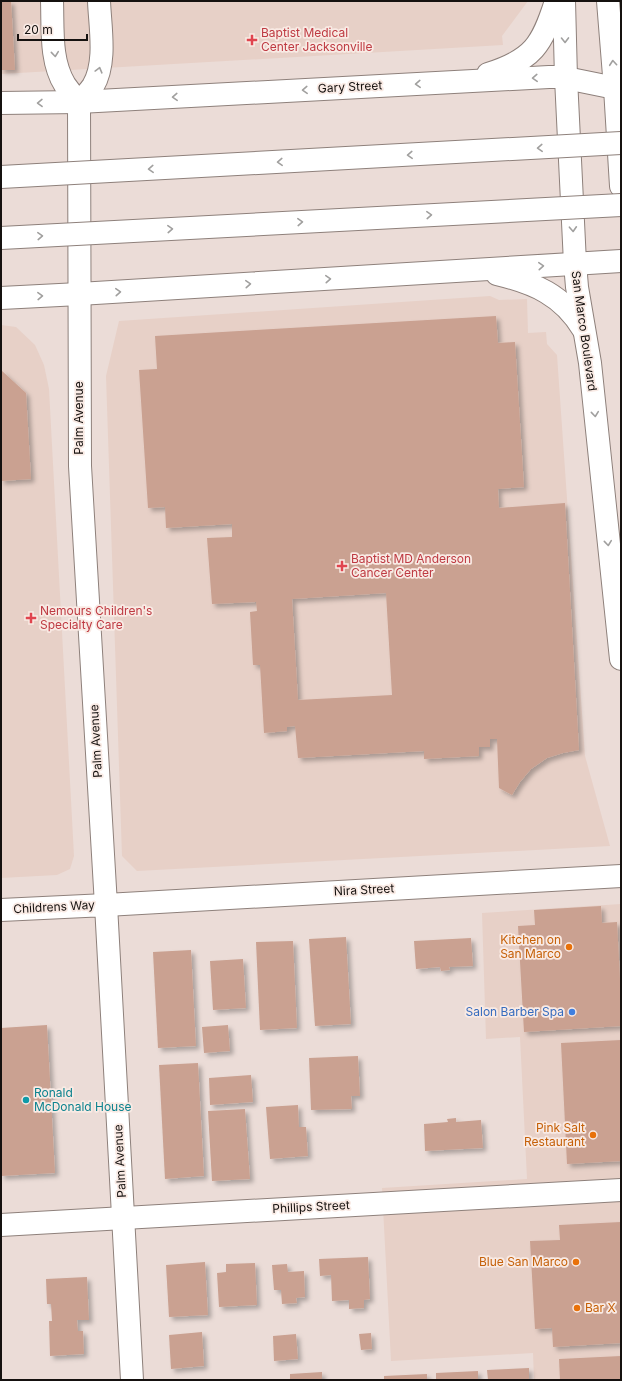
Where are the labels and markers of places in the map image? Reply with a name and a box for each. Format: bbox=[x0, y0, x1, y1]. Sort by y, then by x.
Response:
place label: Baptist Medical Center Jacksonville bbox=[261, 25, 372, 54]
marker: Baptist Medical Center Jacksonville bbox=[246, 34, 258, 46]
place label: Baptist MD Anderson Cancer Center bbox=[351, 551, 471, 580]
marker: Baptist MD Anderson Cancer Center bbox=[336, 560, 348, 572]
place label: Nemours Children's Specialty Care bbox=[40, 603, 152, 632]
marker: Nemours Children's Specialty Care bbox=[25, 612, 37, 624]
place label: Kitchen on San Marco bbox=[500, 932, 561, 961]
marker: Kitchen on San Marco bbox=[564, 942, 574, 952]
place label: Salon Barber Spa bbox=[466, 1004, 564, 1019]
marker: Salon Barber Spa bbox=[567, 1007, 577, 1017]
place label: Ronald McDonald House bbox=[34, 1085, 132, 1114]
marker: Ronald McDonald House bbox=[21, 1095, 31, 1105]
place label: Pink Salt Restaurant bbox=[524, 1120, 585, 1149]
marker: Pink Salt Restaurant bbox=[588, 1130, 598, 1140]
place label: Blue San Marco bbox=[479, 1254, 568, 1269]
marker: Blue San Marco bbox=[571, 1257, 581, 1267]
place label: Bar X bbox=[585, 1300, 616, 1315]
marker: Bar X bbox=[572, 1303, 582, 1313]

